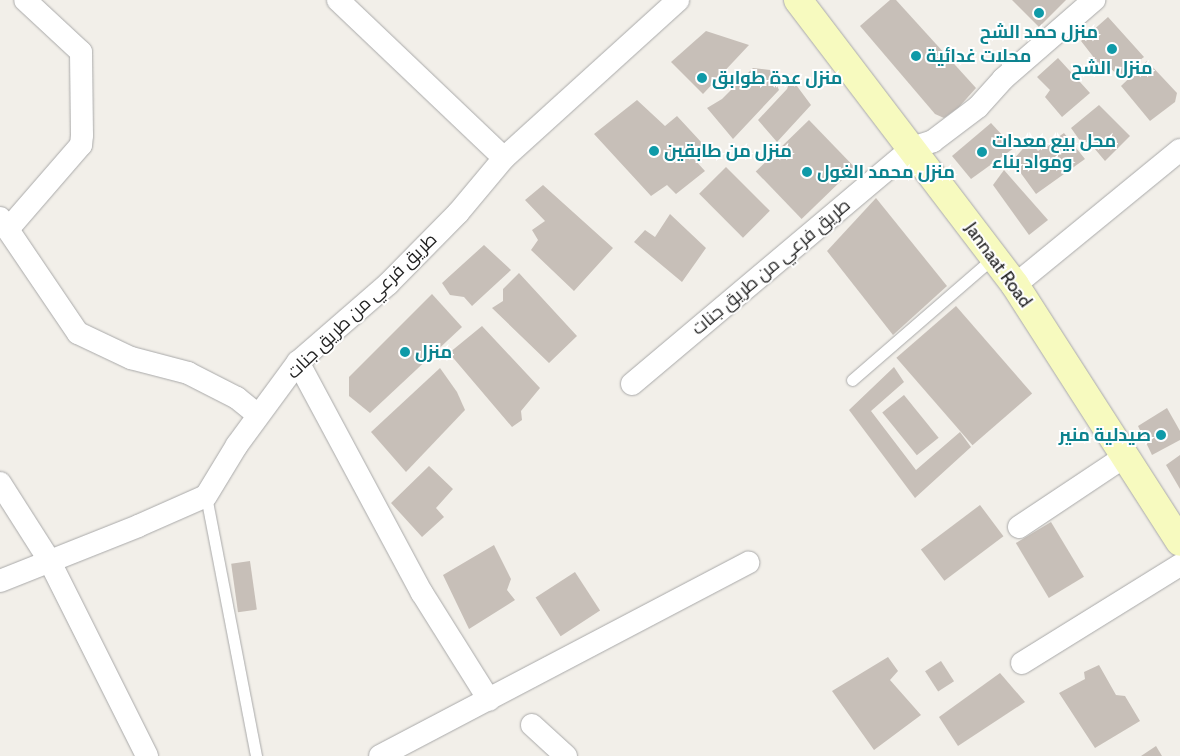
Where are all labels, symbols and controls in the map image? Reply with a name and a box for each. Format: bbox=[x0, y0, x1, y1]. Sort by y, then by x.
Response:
marker: منزل حمد الشح bbox=[1033, 7, 1045, 19]
place label: منزل حمد الشح bbox=[980, 21, 1098, 43]
marker: منزل الشح bbox=[1106, 43, 1118, 55]
place label: محلات غدائية bbox=[926, 45, 1031, 67]
marker: محلات غدائية bbox=[910, 50, 922, 62]
place label: منزل الشح bbox=[1071, 57, 1153, 79]
place label: منزل عدة طوابق bbox=[712, 67, 843, 89]
marker: منزل عدة طوابق bbox=[696, 72, 708, 84]
place label: محل بيع معدات ومواد بناء bbox=[992, 131, 1116, 173]
place label: منزل من طابقين bbox=[664, 140, 792, 162]
marker: منزل من طابقين bbox=[648, 145, 660, 157]
marker: محل بيع معدات ومواد بناء bbox=[976, 146, 988, 158]
place label: منزل محمد الغول bbox=[817, 161, 955, 183]
marker: منزل محمد الغول bbox=[801, 166, 813, 178]
street label: طريق فرعي من طريق جنات bbox=[687, 194, 855, 340]
street label: Jannaat Road bbox=[960, 218, 1036, 312]
street label: طريق فرعي من طريق جنات bbox=[282, 229, 442, 383]
place label: منزل bbox=[415, 341, 452, 363]
marker: منزل bbox=[399, 346, 411, 358]
place label: صيدلية منير bbox=[1059, 424, 1151, 446]
marker: صيدلية منير bbox=[1155, 429, 1167, 441]

